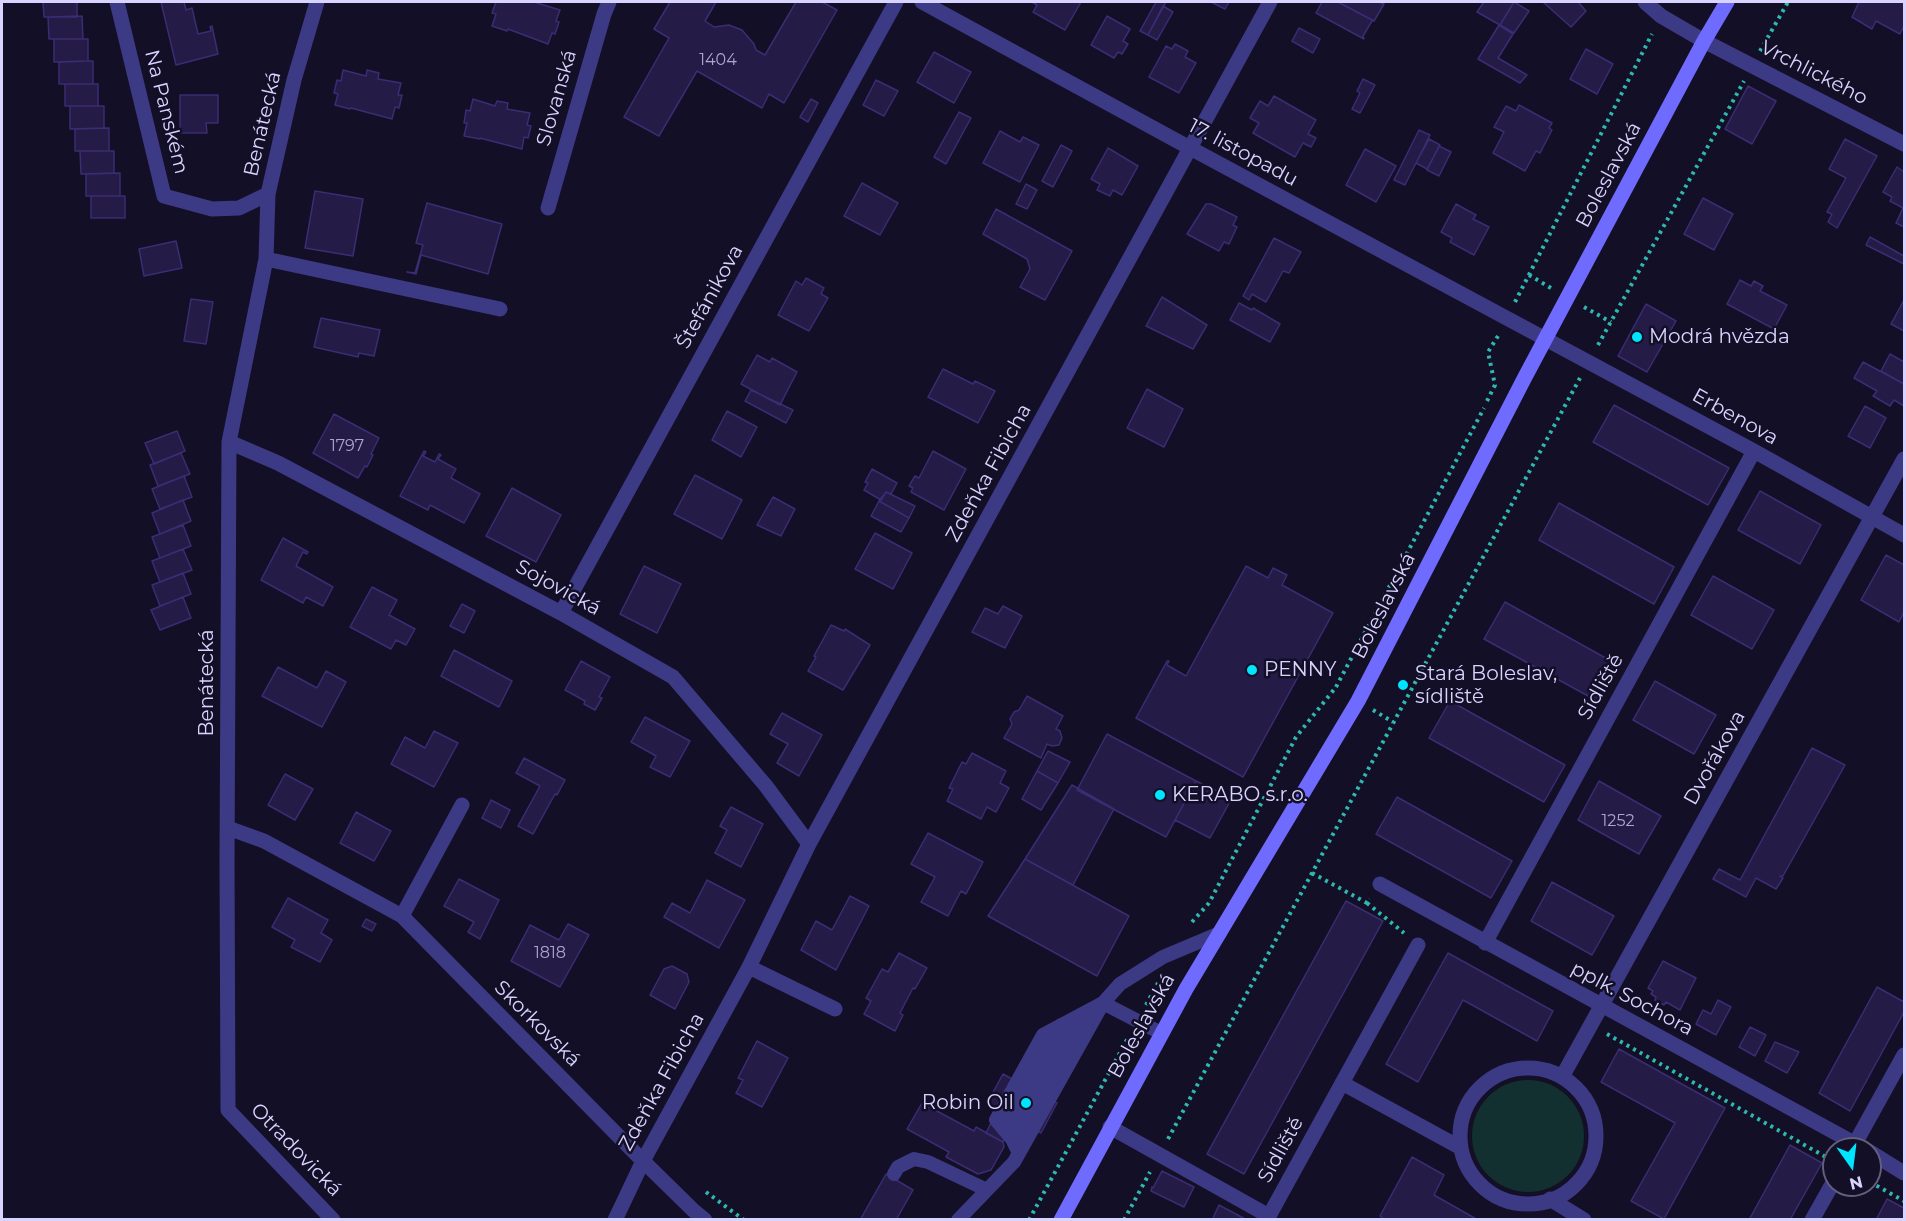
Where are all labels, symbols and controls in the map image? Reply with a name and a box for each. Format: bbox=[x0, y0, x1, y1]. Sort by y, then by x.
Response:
street label: Vrchlického bbox=[1756, 36, 1872, 110]
street label: Na Panském bbox=[139, 47, 193, 177]
street label: Slovanská bbox=[532, 47, 582, 149]
house number: 1404 bbox=[699, 50, 737, 70]
street label: Benátecká bbox=[239, 69, 287, 179]
street label: 17. listopadu bbox=[1184, 114, 1302, 192]
street label: Boleslavská bbox=[1571, 118, 1647, 232]
street label: Štefánikova bbox=[672, 241, 748, 353]
place label: Modrá hvězda bbox=[1649, 325, 1790, 349]
marker: Modrá hvězda bbox=[1630, 330, 1644, 344]
street label: Erbenova bbox=[1688, 384, 1782, 450]
street label: Zdeňka Fibicha bbox=[941, 400, 1037, 546]
house number: 1797 bbox=[330, 436, 364, 456]
street label: Boleslavská bbox=[1347, 549, 1421, 663]
street label: Sojovická bbox=[511, 555, 605, 621]
street label: Benátecká bbox=[195, 630, 219, 736]
street label: Sídliště bbox=[1573, 650, 1629, 724]
place label: PENNY bbox=[1264, 658, 1336, 682]
place label: Stará Boleslav, sídliště bbox=[1415, 662, 1557, 709]
marker: PENNY bbox=[1245, 663, 1259, 677]
marker: Stará Boleslav, sídliště bbox=[1396, 678, 1410, 692]
street label: Dvořákova bbox=[1679, 706, 1751, 810]
place label: KERABO s.r.o. bbox=[1172, 783, 1308, 807]
marker: KERABO s.r.o. bbox=[1153, 788, 1167, 802]
house number: 1252 bbox=[1602, 811, 1634, 831]
house number: 1818 bbox=[534, 943, 566, 963]
street label: pplk. Sochora bbox=[1567, 957, 1697, 1041]
street label: Boleslavská bbox=[1103, 970, 1181, 1082]
street label: Skorkovská bbox=[489, 976, 585, 1072]
street label: Zdeňka Fibicha bbox=[614, 1009, 710, 1155]
place label: Robin Oil bbox=[922, 1091, 1014, 1115]
marker: Robin Oil bbox=[1019, 1096, 1033, 1110]
street label: Otradovická bbox=[245, 1098, 347, 1202]
street label: Sídliště bbox=[1253, 1113, 1309, 1187]
north arrow bbox=[1822, 1137, 1882, 1197]
text: N bbox=[1847, 1172, 1865, 1194]

